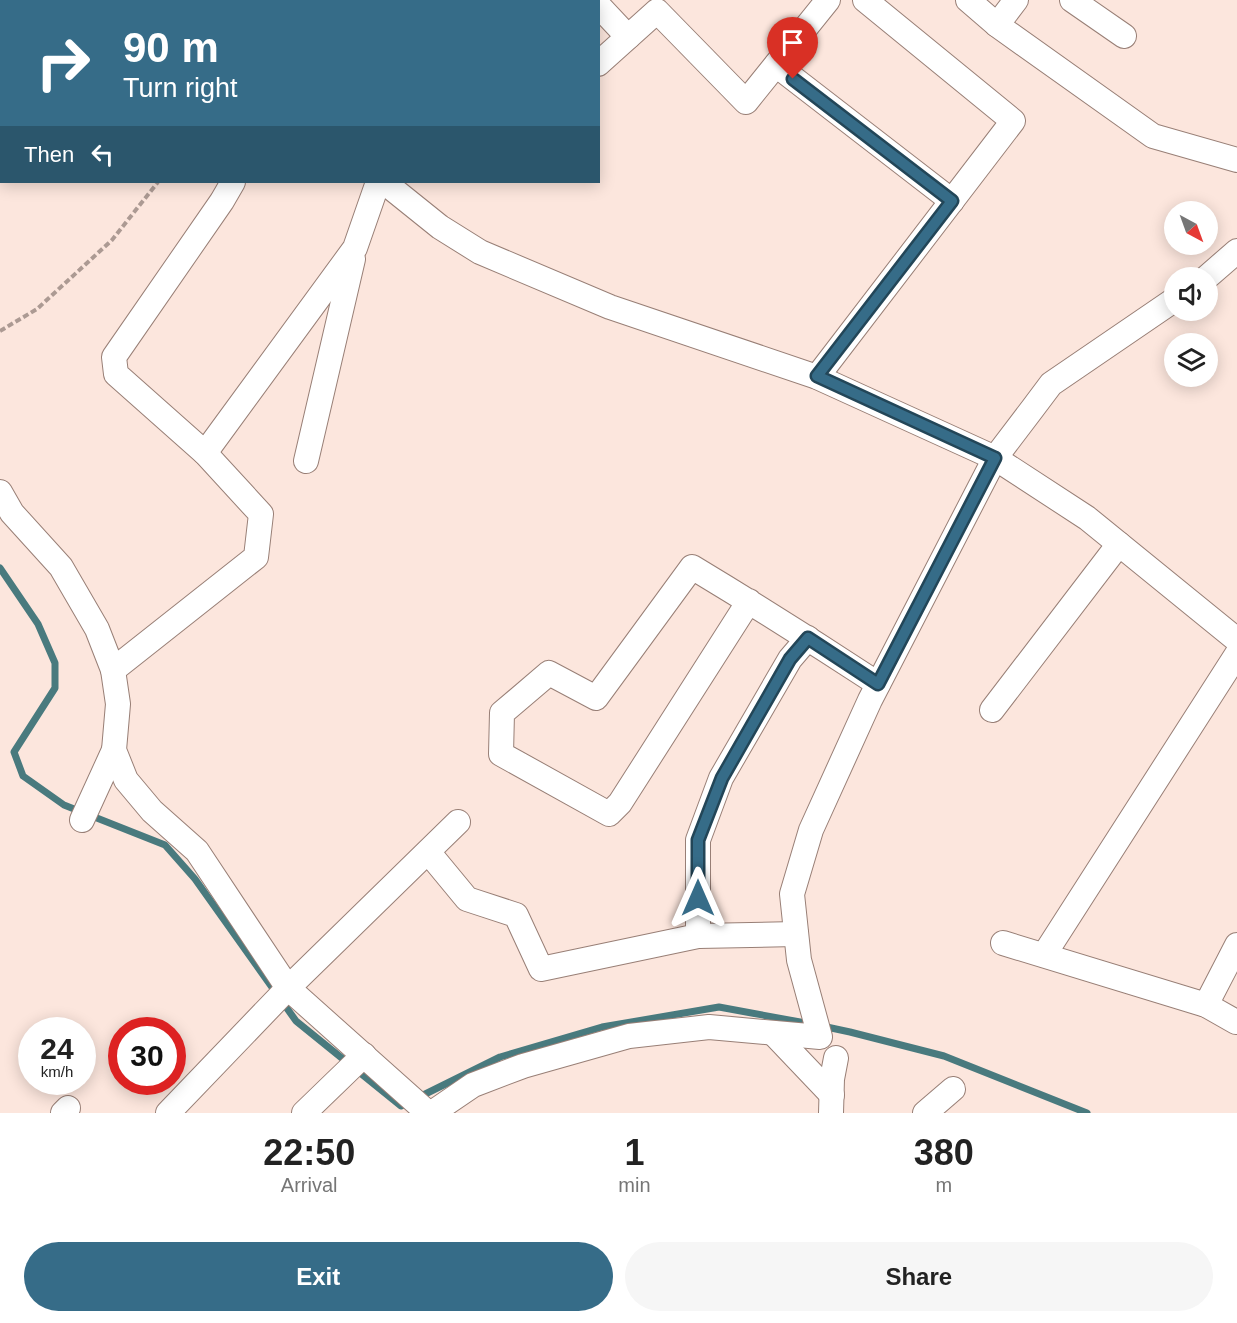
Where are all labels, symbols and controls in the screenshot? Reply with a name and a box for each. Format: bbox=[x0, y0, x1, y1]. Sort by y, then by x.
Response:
pin bbox=[767, 17, 818, 79]
icon: right bbox=[24, 24, 102, 102]
text: 90 m bbox=[123, 24, 219, 71]
icon: arrive bbox=[776, 26, 809, 59]
text: Turn right bbox=[123, 73, 238, 103]
icon: left bbox=[86, 138, 119, 171]
text: Then bbox=[24, 142, 74, 167]
north arrow bbox=[1164, 201, 1218, 255]
map controls bbox=[1164, 201, 1218, 387]
button: sound bbox=[1164, 267, 1218, 321]
button: layers bbox=[1164, 333, 1218, 387]
position arrow bbox=[666, 866, 730, 930]
speed limit sign: 30 bbox=[108, 1017, 186, 1095]
text: 24 bbox=[40, 1032, 74, 1065]
text: km/h bbox=[41, 1063, 73, 1080]
text: 22:50 bbox=[263, 1132, 355, 1173]
text: 1 bbox=[624, 1132, 644, 1173]
text: 380 bbox=[914, 1132, 974, 1173]
text: Arrival bbox=[281, 1174, 338, 1196]
text: min bbox=[618, 1174, 651, 1196]
text: m bbox=[935, 1174, 952, 1196]
button: Exit bbox=[24, 1242, 613, 1311]
button: Share bbox=[625, 1242, 1213, 1311]

